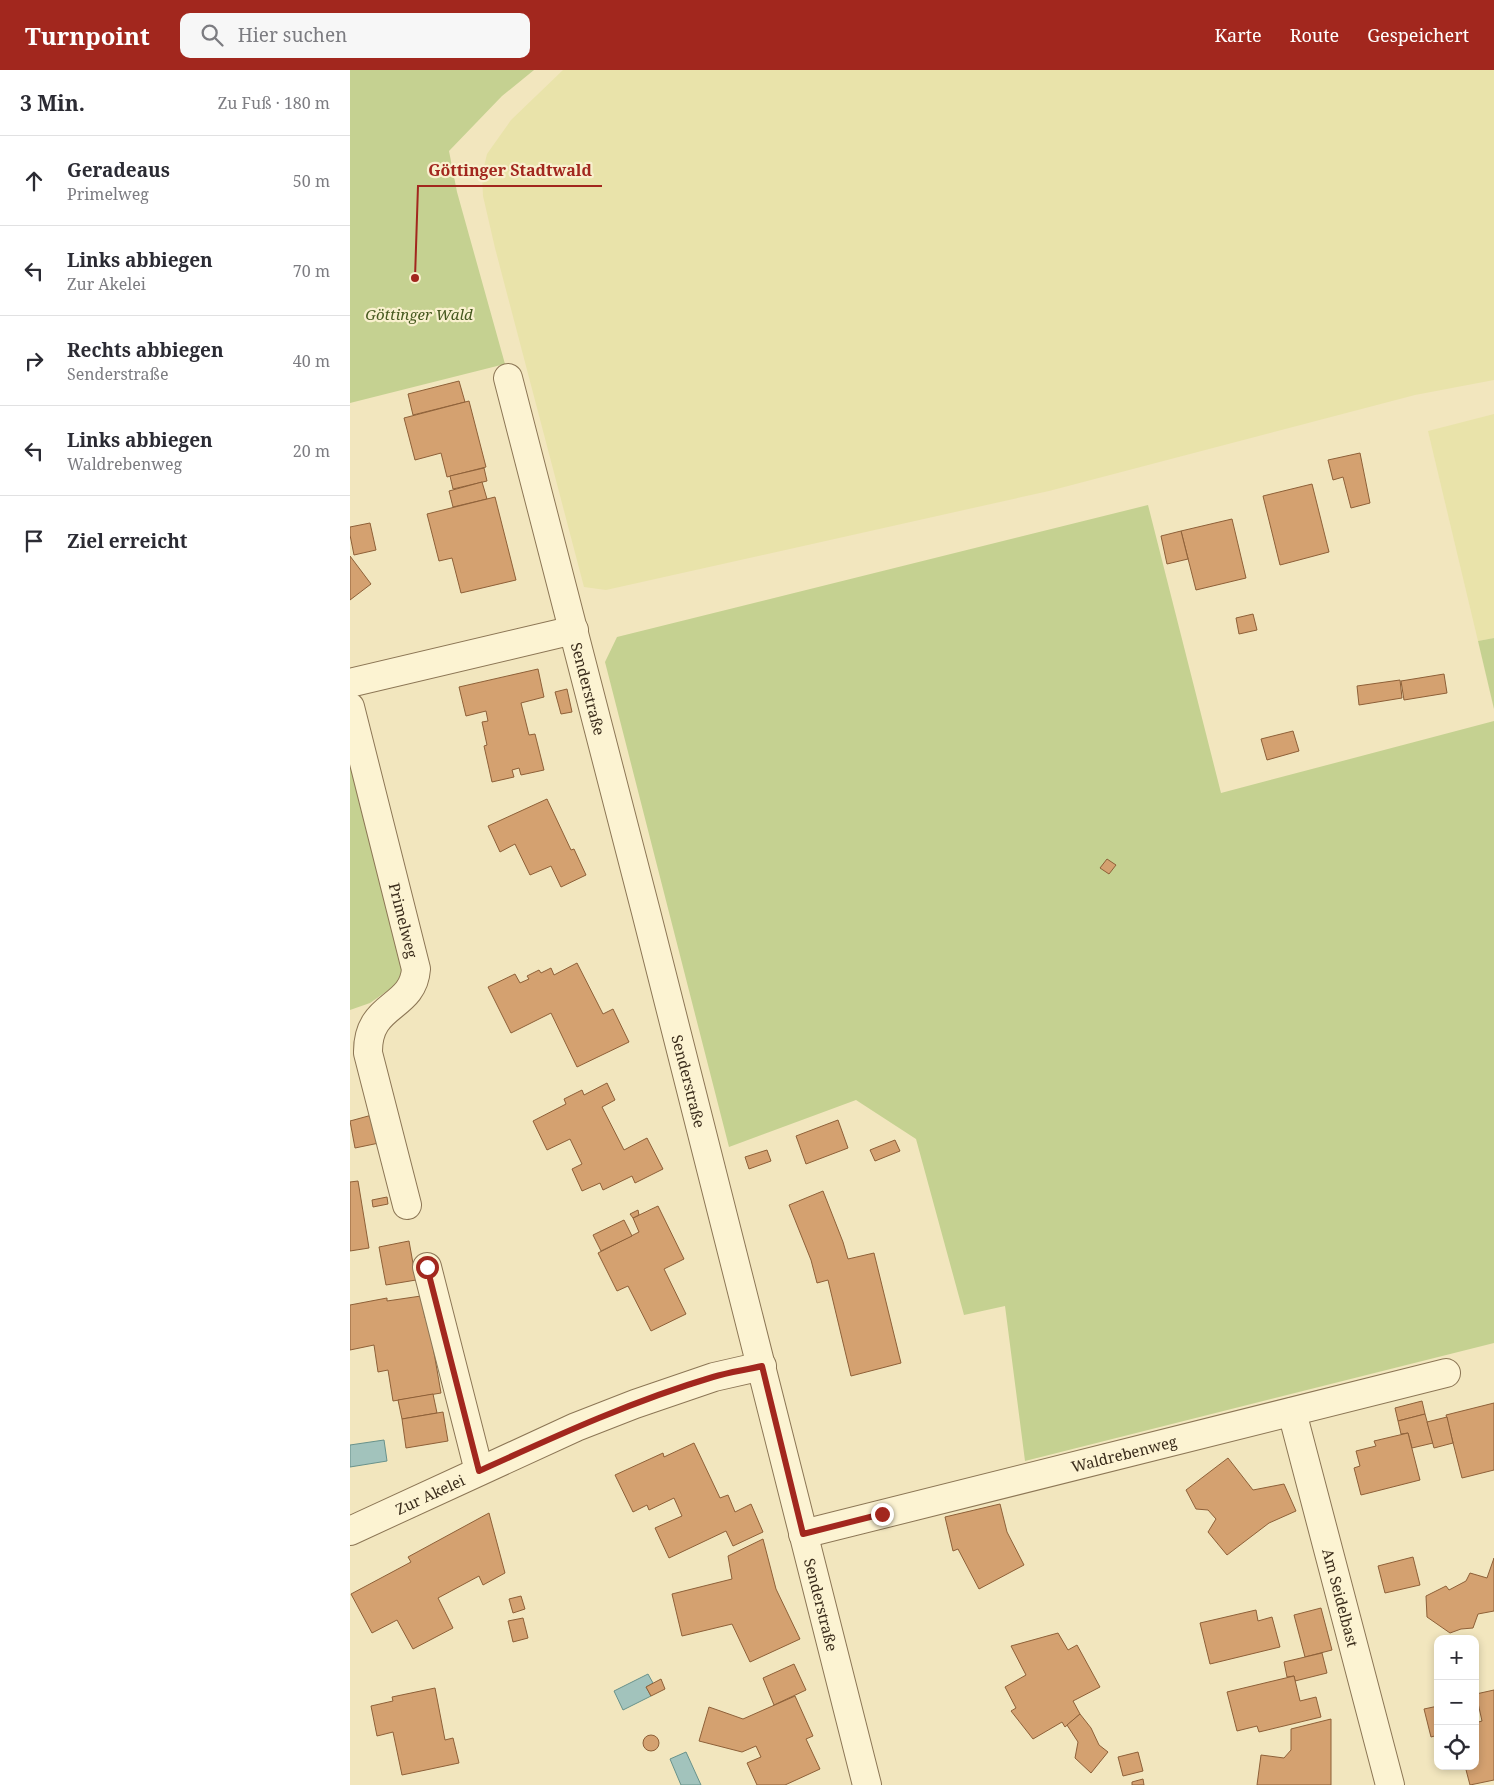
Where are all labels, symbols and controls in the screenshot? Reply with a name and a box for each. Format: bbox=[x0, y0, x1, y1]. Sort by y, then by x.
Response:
search box bbox=[180, 13, 530, 58]
text: Turnpoint bbox=[25, 19, 150, 52]
icon: search bbox=[198, 21, 226, 49]
text: Hier suchen bbox=[238, 22, 347, 48]
text: Karte bbox=[1214, 23, 1262, 47]
text: Route bbox=[1290, 23, 1339, 47]
text: Gespeichert bbox=[1367, 23, 1469, 47]
text: 3 Min. bbox=[20, 89, 85, 117]
text: Zu Fuß · 180 m bbox=[218, 92, 330, 114]
callout: Göttinger Stadtwald bbox=[418, 155, 602, 186]
text: Geradeaus bbox=[67, 157, 170, 183]
text: Göttinger Stadtwald bbox=[428, 159, 592, 181]
icon: ahead bbox=[20, 167, 48, 195]
text: 50 m bbox=[293, 170, 330, 192]
text: Primelweg bbox=[67, 183, 149, 205]
text: Links abbiegen bbox=[67, 247, 213, 273]
icon: left bbox=[20, 257, 48, 285]
text: 70 m bbox=[293, 260, 330, 282]
text: Zur Akelei bbox=[67, 273, 146, 295]
park label: Göttinger Wald bbox=[365, 304, 473, 324]
text: Rechts abbiegen bbox=[67, 337, 224, 363]
icon: right bbox=[20, 347, 48, 375]
text: 40 m bbox=[293, 350, 330, 372]
text: Senderstraße bbox=[67, 363, 169, 385]
text: Links abbiegen bbox=[67, 427, 213, 453]
icon: left bbox=[20, 437, 48, 465]
text: 20 m bbox=[293, 440, 330, 462]
text: Waldrebenweg bbox=[67, 453, 182, 475]
icon: arrive bbox=[20, 527, 48, 555]
text: Ziel erreicht bbox=[67, 528, 188, 554]
street label: Senderstraße bbox=[567, 640, 610, 737]
street label: Primelweg bbox=[385, 881, 423, 960]
street label: Senderstraße bbox=[667, 1033, 710, 1130]
route start bbox=[416, 1256, 439, 1279]
street label: Waldrebenweg bbox=[1069, 1431, 1179, 1476]
street label: Zur Akelei bbox=[392, 1470, 468, 1519]
route end bbox=[871, 1503, 894, 1526]
street label: Am Seidelbast bbox=[1318, 1546, 1363, 1649]
street label: Senderstraße bbox=[800, 1556, 843, 1653]
map controls bbox=[1434, 1635, 1479, 1770]
button: + bbox=[1434, 1635, 1479, 1680]
button: − bbox=[1434, 1680, 1479, 1725]
button: locate bbox=[1434, 1725, 1479, 1770]

